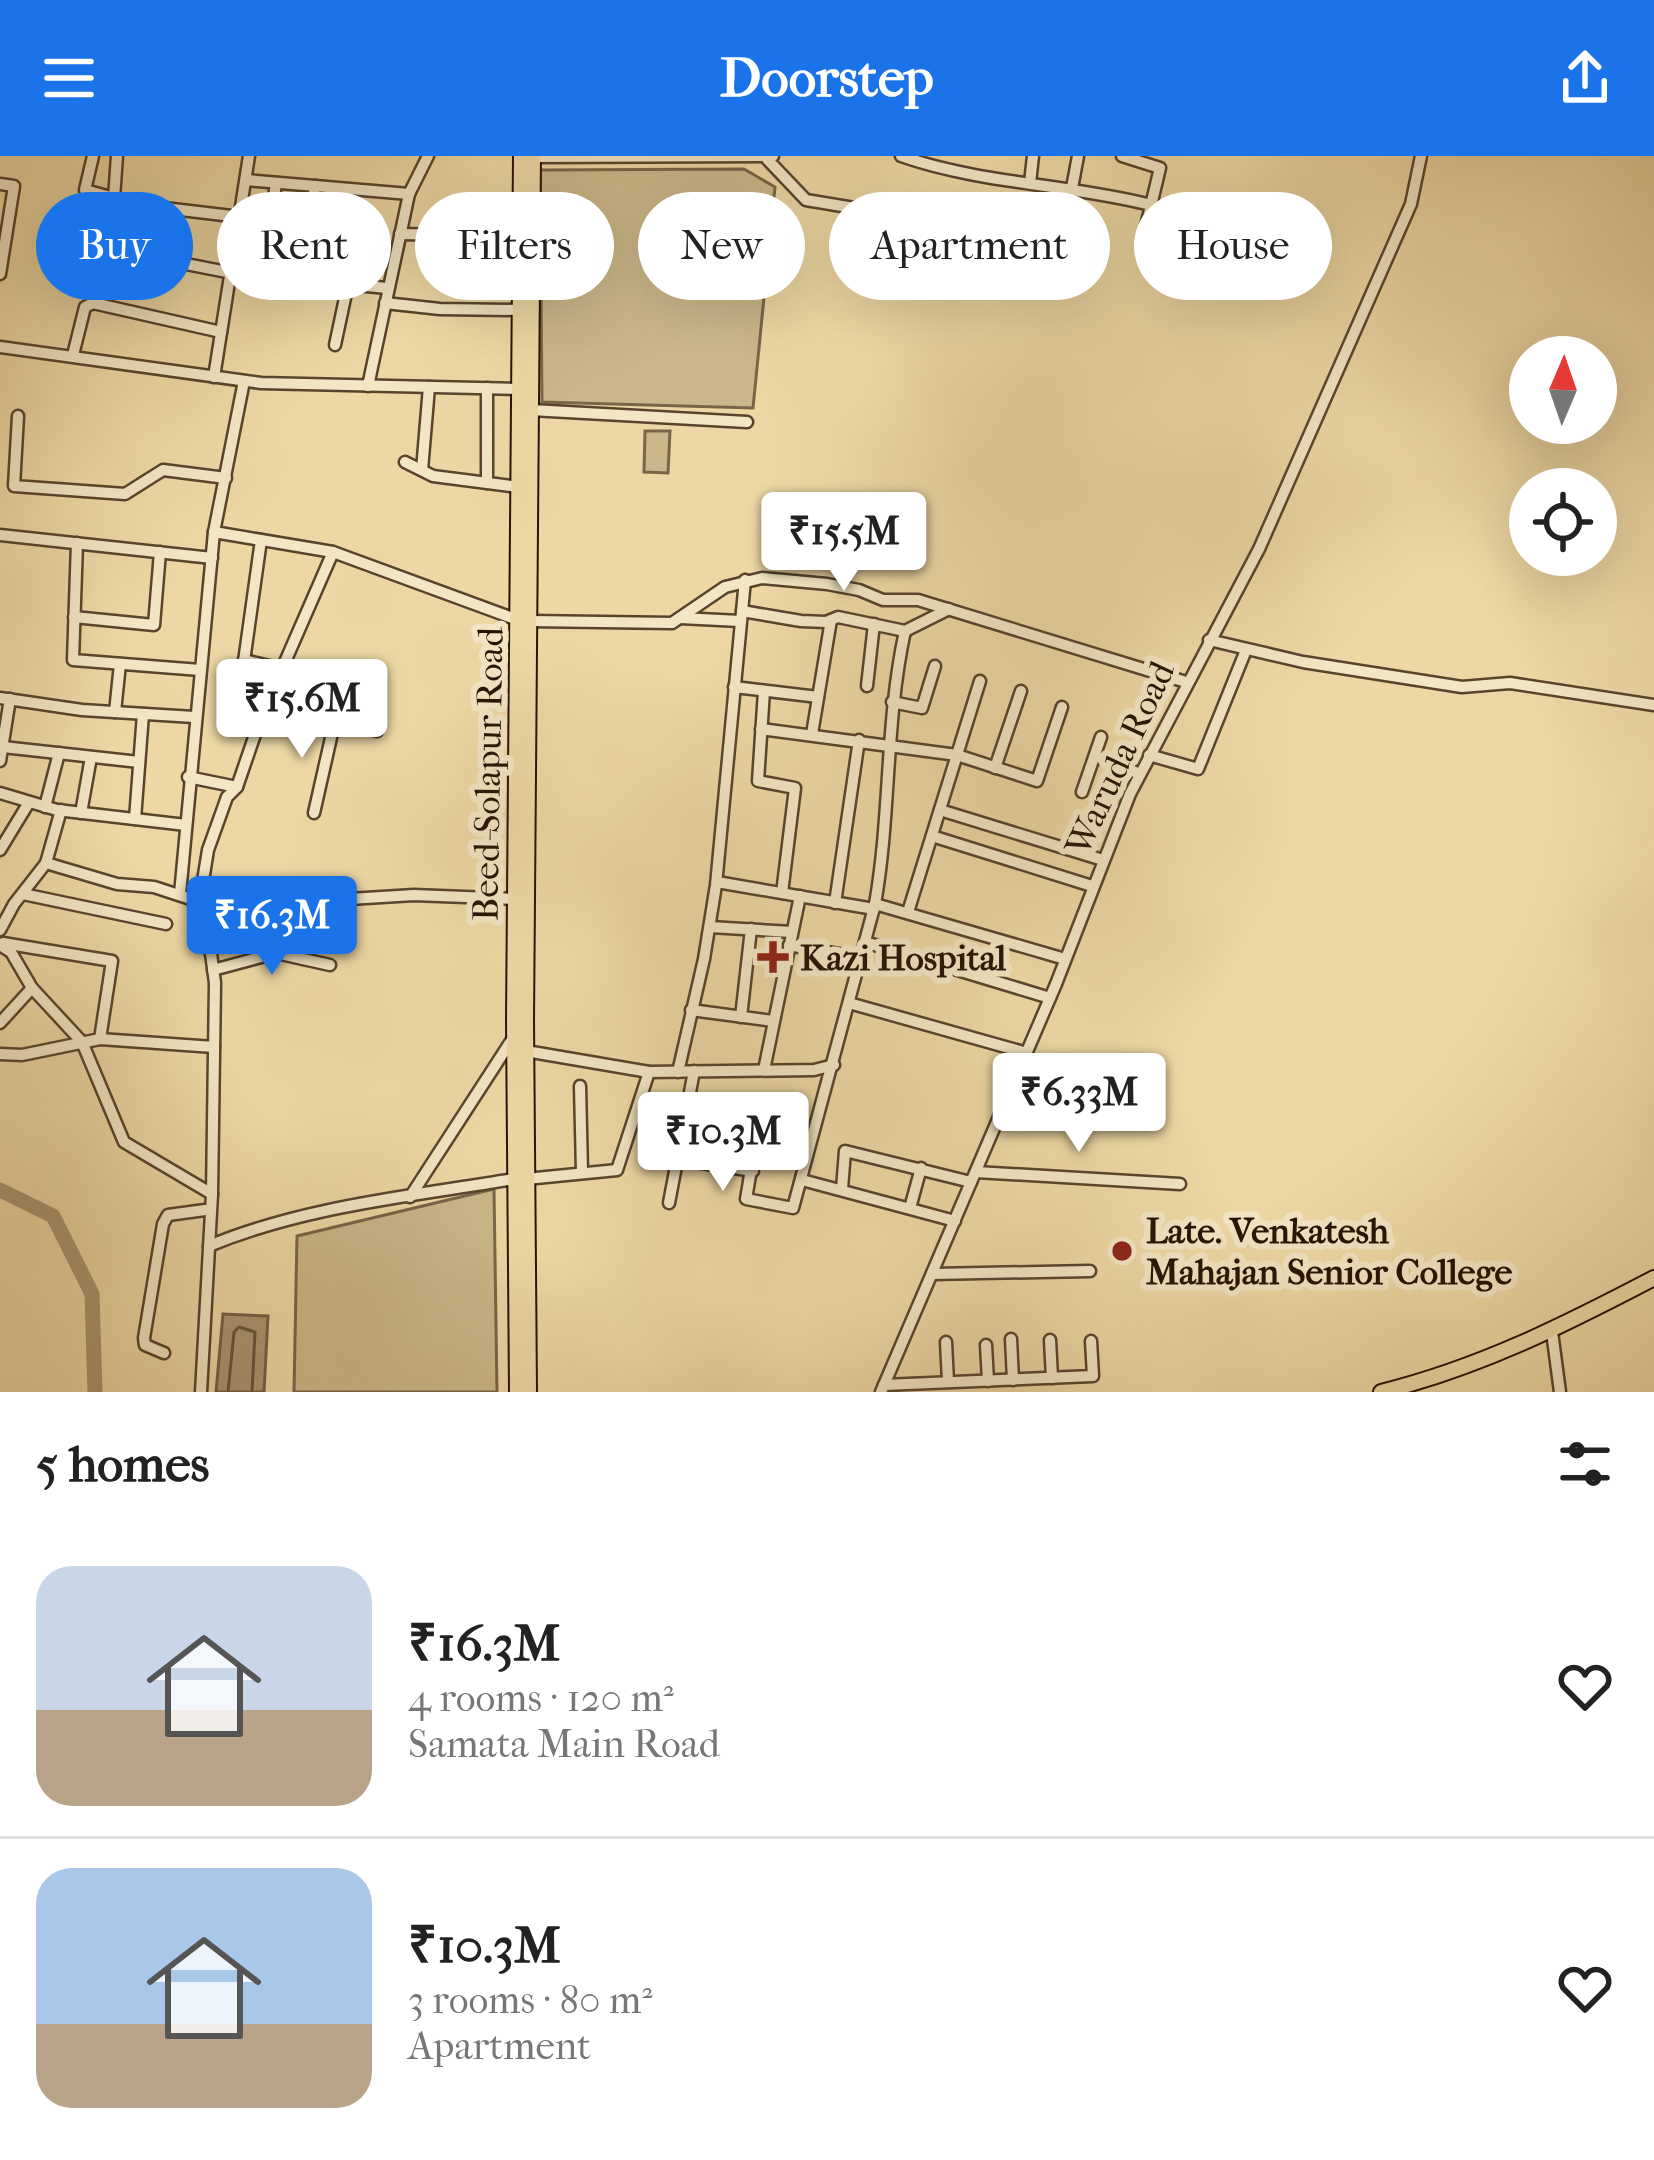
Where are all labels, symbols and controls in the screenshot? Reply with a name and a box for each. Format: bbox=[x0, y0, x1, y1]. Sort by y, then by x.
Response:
icon: menu bbox=[36, 45, 102, 111]
icon: share bbox=[1552, 45, 1618, 111]
text: Doorstep bbox=[720, 47, 934, 110]
chip: Buy bbox=[36, 192, 193, 300]
chip: Rent bbox=[217, 192, 391, 300]
chip: Filters bbox=[415, 192, 614, 300]
chip: New bbox=[638, 192, 805, 300]
chip: Apartment bbox=[829, 192, 1110, 300]
chip: House bbox=[1134, 192, 1332, 300]
north arrow bbox=[1509, 336, 1617, 444]
map controls bbox=[1509, 336, 1617, 576]
button: locate bbox=[1509, 468, 1617, 576]
pin: ₹15.5M bbox=[746, 492, 942, 594]
text: ₹15.5M bbox=[788, 508, 900, 554]
street label: Beed-Solapur Road bbox=[464, 626, 512, 921]
street label: Waruda Road bbox=[1056, 654, 1183, 863]
pin: ₹15.6M bbox=[204, 659, 400, 761]
text: ₹15.6M bbox=[243, 675, 361, 721]
pin: ₹16.3M bbox=[174, 876, 370, 978]
text: ₹16.3M bbox=[214, 892, 330, 938]
place label: Kazi Hospital bbox=[800, 937, 1006, 979]
marker: Kazi Hospital bbox=[757, 941, 789, 973]
pin: ₹6.33M bbox=[981, 1053, 1177, 1155]
text: ₹6.33M bbox=[1020, 1069, 1138, 1115]
pin: ₹10.3M bbox=[625, 1092, 821, 1194]
text: ₹10.3M bbox=[665, 1108, 781, 1154]
place label: Late. Venkatesh Mahajan Senior College bbox=[1146, 1210, 1513, 1293]
marker: Late. Venkatesh Mahajan Senior College bbox=[1109, 1238, 1135, 1264]
icon: filters bbox=[1552, 1431, 1618, 1497]
text: 5 homes bbox=[36, 1434, 209, 1494]
text: ₹16.3M bbox=[408, 1613, 560, 1673]
icon: home bbox=[132, 1614, 276, 1758]
icon: heart bbox=[1552, 1653, 1618, 1719]
text: 4 rooms · 120 m² bbox=[408, 1675, 674, 1721]
text: Samata Main Road bbox=[408, 1721, 720, 1767]
text: ₹10.3M bbox=[408, 1915, 561, 1975]
icon: home bbox=[132, 1916, 276, 2060]
icon: heart bbox=[1552, 1955, 1618, 2021]
text: 3 rooms · 80 m² bbox=[408, 1977, 652, 2023]
text: Apartment bbox=[408, 2023, 591, 2069]

